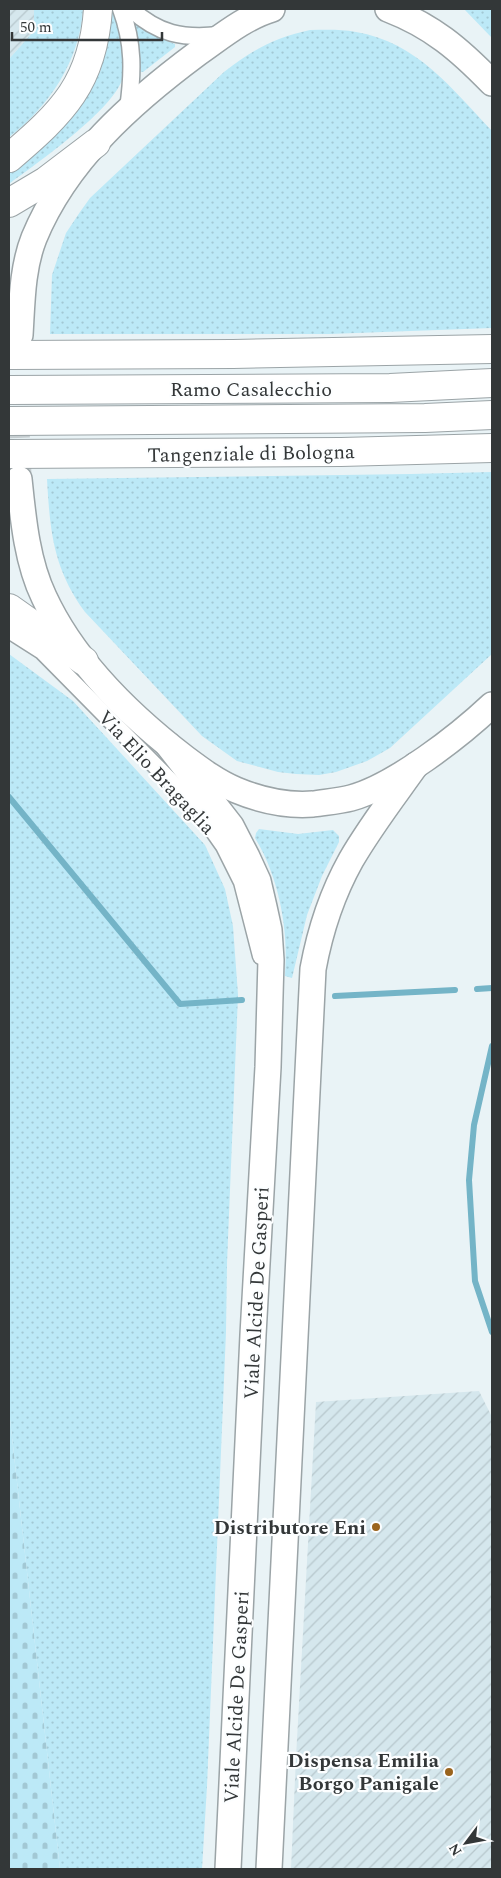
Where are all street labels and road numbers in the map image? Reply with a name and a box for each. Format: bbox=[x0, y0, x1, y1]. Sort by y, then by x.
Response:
street label: Ramo Casalecchio bbox=[170, 375, 332, 405]
street label: Tangenziale di Bologna bbox=[147, 437, 355, 471]
street label: Via Elio Bragaglia bbox=[90, 704, 222, 842]
street label: Viale Alcide De Gasperi bbox=[236, 1186, 278, 1400]
street label: Viale Alcide De Gasperi bbox=[216, 1590, 258, 1804]

